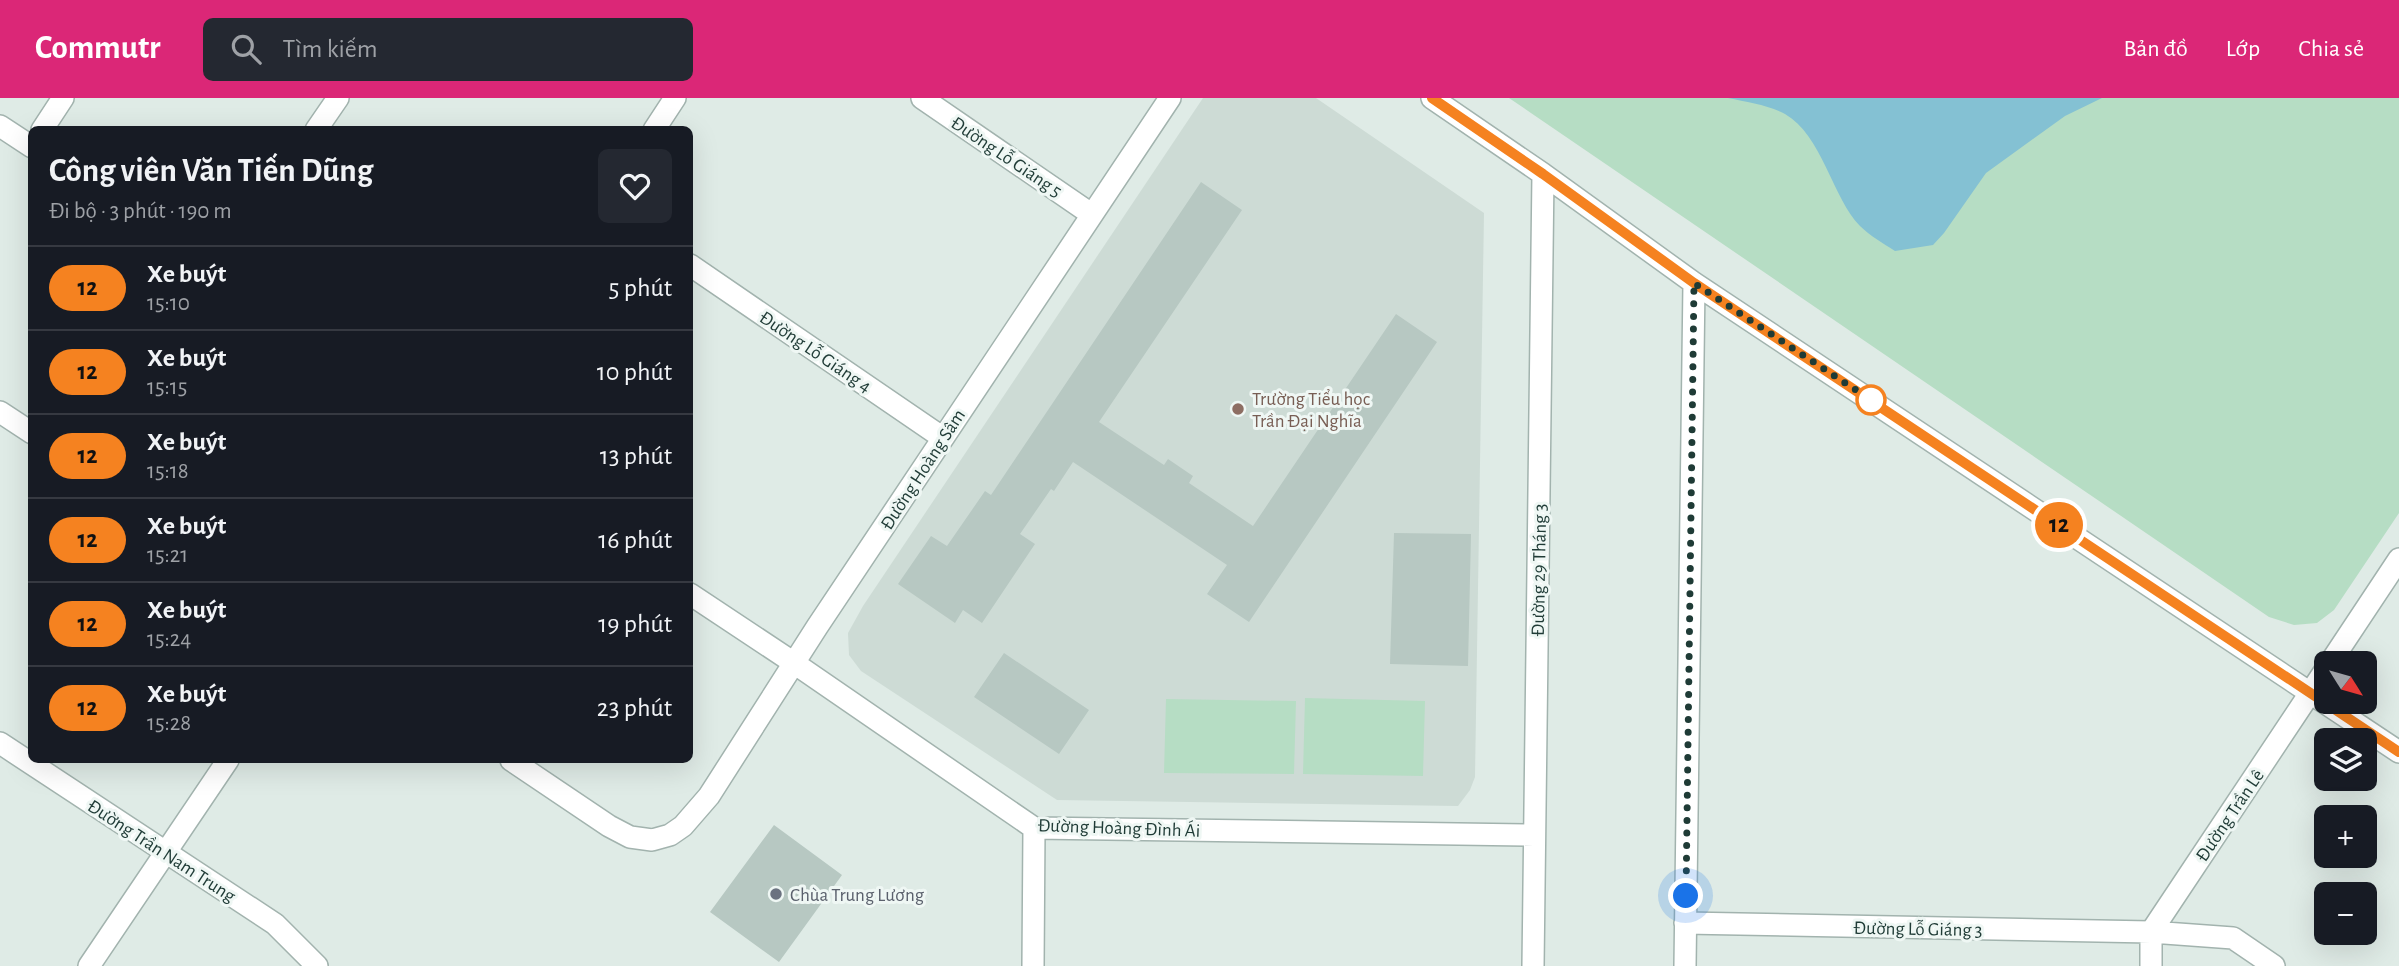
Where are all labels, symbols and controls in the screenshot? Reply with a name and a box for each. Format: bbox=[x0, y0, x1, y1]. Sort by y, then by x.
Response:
search box bbox=[203, 18, 693, 81]
icon: search bbox=[227, 30, 265, 68]
text: Commutr bbox=[35, 32, 161, 65]
text: Tìm kiếm bbox=[283, 36, 378, 62]
text: Bản đồ bbox=[2123, 37, 2188, 61]
text: Lớp bbox=[2226, 37, 2260, 61]
text: Chia sẻ bbox=[2298, 37, 2364, 61]
street label: Đường Lỗ Giáng 5 bbox=[947, 112, 1066, 201]
button: heart bbox=[598, 149, 672, 223]
text: Công viên Văn Tiến Dũng bbox=[49, 155, 373, 188]
text: Đi bộ · 3 phút · 190 m bbox=[49, 200, 232, 223]
text: Xe buýt bbox=[147, 261, 226, 287]
text: 5 phút bbox=[609, 275, 672, 301]
text: 12 bbox=[78, 276, 97, 300]
text: 15:10 bbox=[147, 292, 190, 315]
street label: Đường Lỗ Giáng 4 bbox=[756, 307, 875, 397]
text: Xe buýt bbox=[147, 345, 226, 371]
text: 10 phút bbox=[597, 359, 672, 385]
text: 12 bbox=[78, 360, 97, 384]
text: 15:15 bbox=[147, 376, 187, 399]
unlabelled marker bbox=[1856, 385, 1886, 415]
place label: Trường Tiểu học Trần Đại Nghĩa bbox=[1252, 389, 1370, 431]
marker: Trường Tiểu học Trần Đại Nghĩa bbox=[1230, 401, 1246, 417]
street label: Đường Hoàng Sâm bbox=[877, 406, 969, 533]
text: Xe buýt bbox=[147, 429, 226, 455]
text: 13 phút bbox=[600, 443, 672, 469]
text: 12 bbox=[78, 444, 97, 468]
text: 15:18 bbox=[147, 460, 189, 483]
line badge: 12 bbox=[2028, 502, 2090, 548]
street label: Đường 29 Tháng 3 bbox=[1529, 504, 1550, 637]
text: Xe buýt bbox=[147, 513, 226, 539]
text: 12 bbox=[2049, 513, 2069, 537]
text: 16 phút bbox=[598, 527, 672, 553]
text: 12 bbox=[78, 528, 97, 552]
text: 15:21 bbox=[147, 544, 188, 567]
text: Xe buýt bbox=[147, 597, 226, 623]
text: 19 phút bbox=[598, 611, 672, 637]
text: 12 bbox=[78, 612, 97, 636]
text: 15:24 bbox=[147, 628, 191, 651]
north arrow bbox=[2314, 651, 2376, 714]
map controls bbox=[2314, 651, 2377, 945]
text: Xe buýt bbox=[147, 681, 226, 707]
text: 23 phút bbox=[597, 695, 672, 721]
text: 12 bbox=[78, 696, 97, 720]
text: 15:28 bbox=[147, 712, 191, 735]
button: layers bbox=[2314, 728, 2377, 791]
street label: Đường Trần Lê bbox=[2193, 766, 2268, 865]
street label: Đường Trần Nam Trung bbox=[84, 796, 239, 907]
button: + bbox=[2314, 805, 2377, 868]
street label: Đường Hoàng Đình Ái bbox=[1037, 814, 1201, 841]
your location bbox=[1668, 878, 1703, 913]
button: − bbox=[2314, 882, 2377, 945]
marker: Chùa Trung Lương bbox=[768, 886, 784, 902]
place label: Chùa Trung Lương bbox=[790, 886, 925, 905]
street label: Đường Lỗ Giáng 3 bbox=[1853, 918, 1983, 940]

